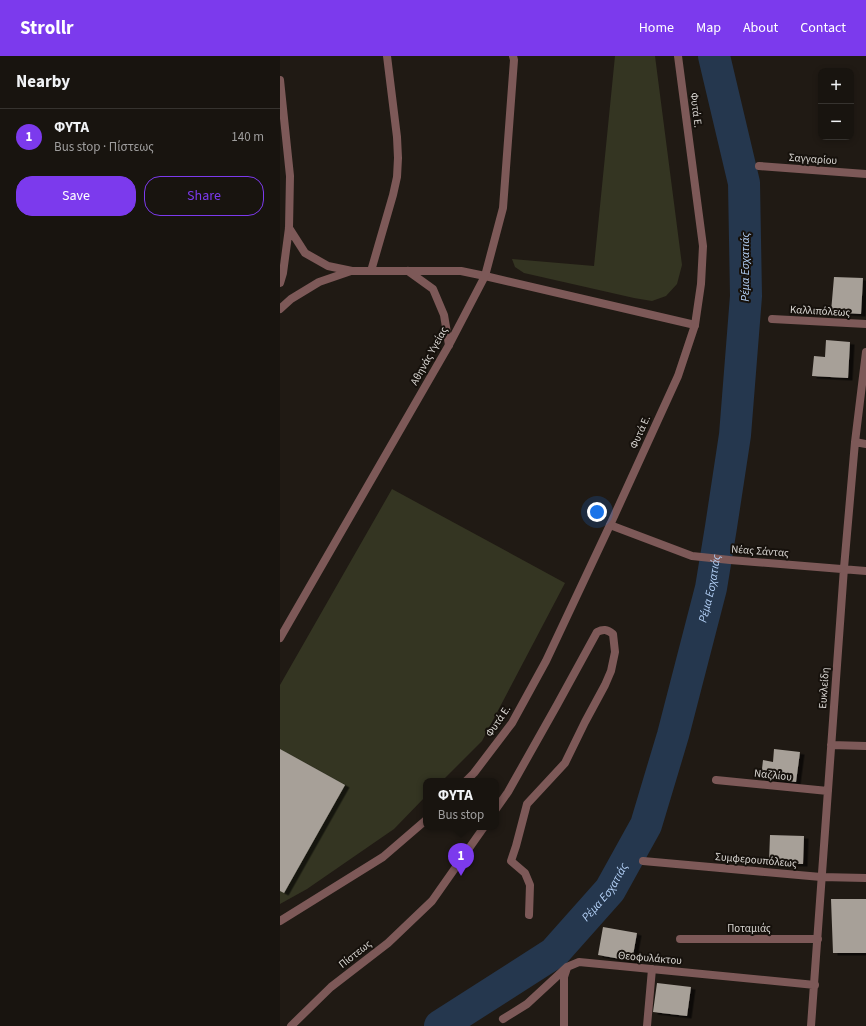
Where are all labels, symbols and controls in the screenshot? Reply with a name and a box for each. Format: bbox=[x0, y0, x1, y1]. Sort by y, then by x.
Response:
text: Strollr bbox=[20, 15, 74, 42]
text: Home bbox=[639, 18, 674, 38]
text: Map bbox=[696, 18, 721, 38]
text: About bbox=[743, 18, 778, 38]
text: Contact bbox=[800, 18, 846, 38]
map controls bbox=[818, 68, 854, 140]
button: + bbox=[818, 68, 854, 104]
text: Nearby bbox=[16, 70, 70, 94]
street label: Φυτά Ε. bbox=[686, 92, 706, 129]
button: − bbox=[818, 104, 854, 140]
text: ΦΥΤΑ bbox=[54, 117, 89, 138]
text: 1 bbox=[26, 128, 32, 146]
text: 140 m bbox=[231, 128, 264, 146]
text: Bus stop · Πίστεως bbox=[54, 138, 154, 156]
street label: Σαγγαρίου bbox=[788, 150, 838, 168]
button: Save bbox=[16, 176, 136, 216]
button: Share bbox=[144, 176, 264, 216]
water label: Ρέμα Εσχατιάς bbox=[737, 231, 754, 302]
street label: Καλλιπόλεως bbox=[790, 302, 851, 320]
street label: Αθηνάς Υγείας bbox=[407, 324, 451, 388]
street label: Φυτά Ε. bbox=[626, 413, 654, 451]
your location bbox=[587, 502, 607, 522]
street label: Νέας Σάντας bbox=[731, 542, 790, 561]
water label: Ρέμα Εσχατιάς bbox=[694, 552, 725, 624]
street label: Ευκλείδη bbox=[815, 667, 833, 709]
street label: Φυτά Ε. bbox=[482, 702, 514, 740]
street label: Ναζλίου bbox=[753, 766, 793, 784]
popup bbox=[423, 778, 499, 830]
text: ΦΥΤΑ bbox=[438, 785, 473, 806]
text: Bus stop bbox=[438, 806, 484, 824]
pin: 1 bbox=[448, 843, 474, 876]
street label: Συμφερουπόλεως bbox=[715, 849, 798, 871]
water label: Ρέμα Εσχατιάς bbox=[577, 859, 632, 925]
street label: Ποταμιάς bbox=[727, 921, 771, 936]
street label: Πίστεως bbox=[335, 936, 375, 972]
street label: Θεοφυλάκτου bbox=[617, 948, 683, 968]

